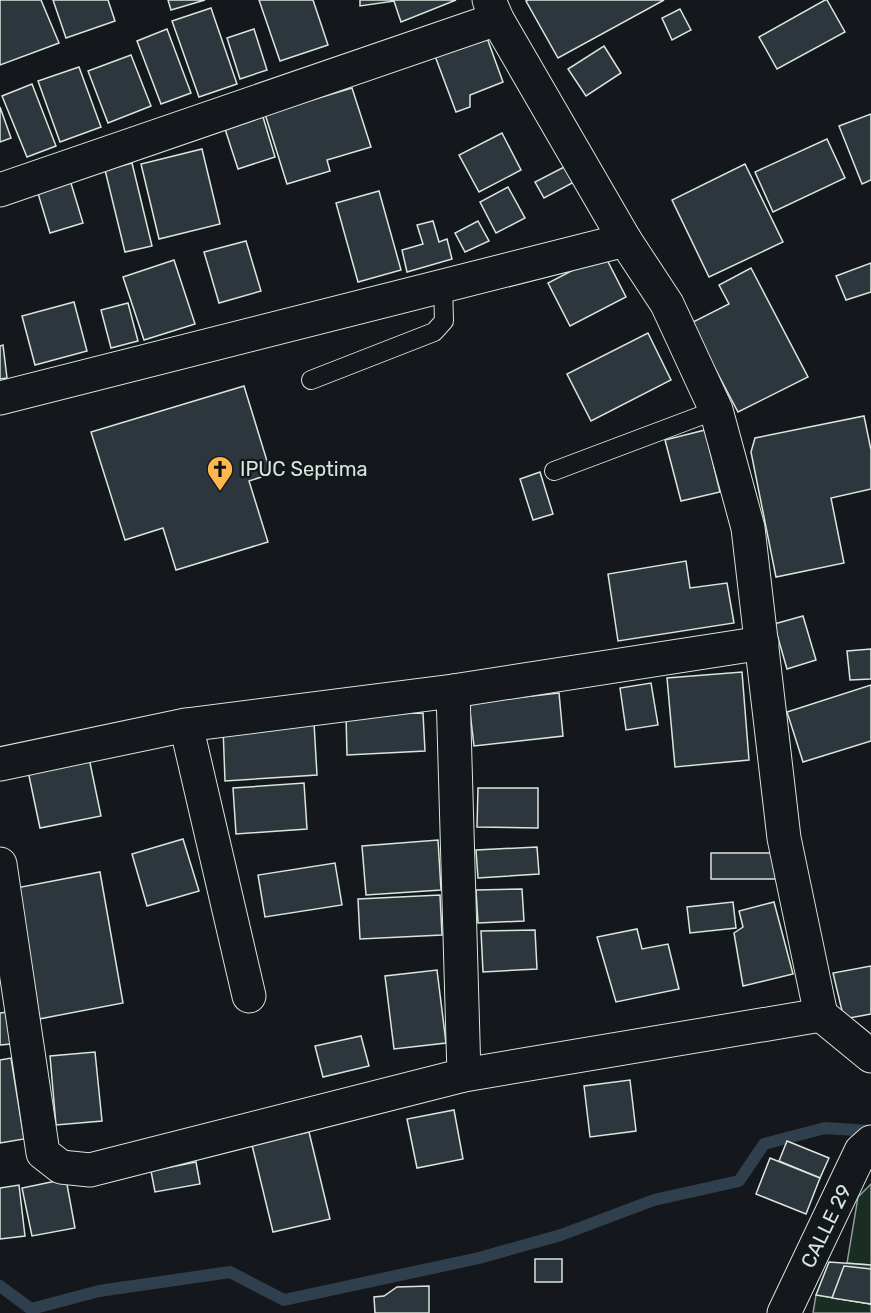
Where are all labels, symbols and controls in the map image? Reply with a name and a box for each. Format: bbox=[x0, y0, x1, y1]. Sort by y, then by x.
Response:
church icon: IPUC Septima bbox=[205, 454, 235, 492]
place label: IPUC Septima bbox=[240, 457, 367, 481]
street label: CALLE 29 bbox=[796, 1180, 856, 1272]

